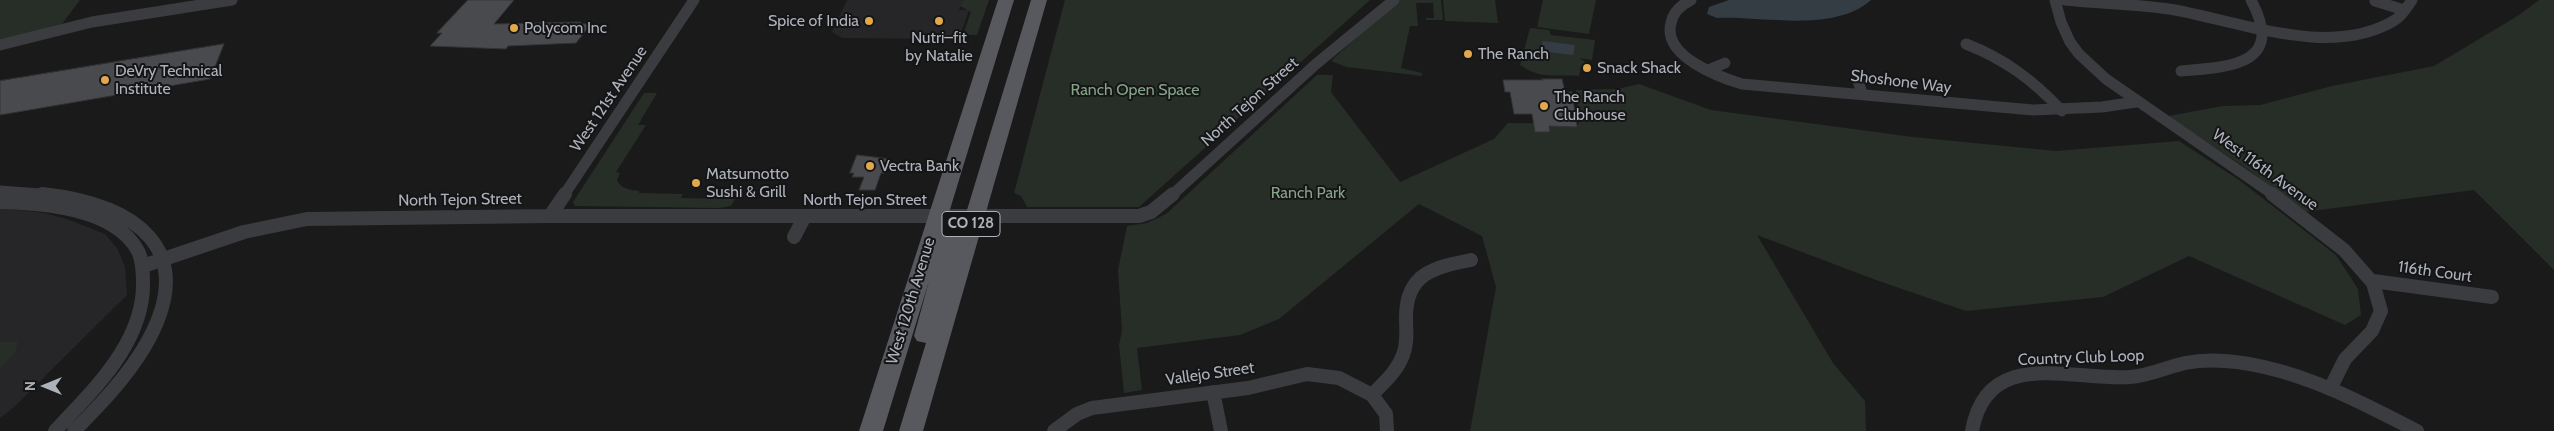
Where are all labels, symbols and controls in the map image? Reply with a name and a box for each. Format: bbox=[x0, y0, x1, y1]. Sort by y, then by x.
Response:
place label: Spice of India bbox=[768, 11, 859, 31]
marker: Spice of India bbox=[863, 15, 875, 27]
marker: Nutri–fit by Natalie bbox=[933, 15, 945, 27]
place label: Polycom Inc bbox=[524, 18, 607, 38]
marker: Polycom Inc bbox=[508, 22, 520, 34]
place label: Nutri–fit by Natalie bbox=[905, 28, 973, 66]
street label: West 121st Avenue bbox=[567, 42, 651, 156]
place label: The Ranch bbox=[1478, 44, 1549, 64]
marker: The Ranch bbox=[1462, 48, 1474, 60]
street label: North Tejon Street bbox=[1198, 53, 1302, 151]
place label: Snack Shack bbox=[1597, 58, 1681, 78]
place label: DeVry Technical Institute bbox=[115, 61, 222, 99]
marker: Snack Shack bbox=[1581, 62, 1593, 74]
street label: Shoshone Way bbox=[1849, 66, 1953, 98]
marker: DeVry Technical Institute bbox=[99, 74, 111, 86]
park label: Ranch Open Space bbox=[1071, 80, 1199, 100]
place label: The Ranch Clubhouse bbox=[1554, 87, 1626, 125]
marker: The Ranch Clubhouse bbox=[1538, 100, 1550, 112]
street label: West 116th Avenue bbox=[2208, 125, 2322, 215]
place label: Vectra Bank bbox=[880, 156, 959, 176]
marker: Vectra Bank bbox=[864, 160, 876, 172]
place label: Matsumotto Sushi & Grill bbox=[706, 164, 789, 202]
marker: Matsumotto Sushi & Grill bbox=[690, 177, 702, 189]
park label: Ranch Park bbox=[1271, 183, 1345, 203]
street label: North Tejon Street bbox=[398, 189, 522, 211]
street label: North Tejon Street bbox=[803, 190, 927, 210]
road number: CO 128 bbox=[942, 212, 1000, 236]
street label: West 120th Avenue bbox=[883, 235, 939, 367]
street label: 116th Court bbox=[2397, 257, 2473, 287]
street label: Country Club Loop bbox=[2017, 346, 2145, 370]
street label: Vallejo Street bbox=[1164, 358, 1256, 390]
north arrow bbox=[20, 361, 70, 411]
text: N bbox=[21, 381, 39, 391]

